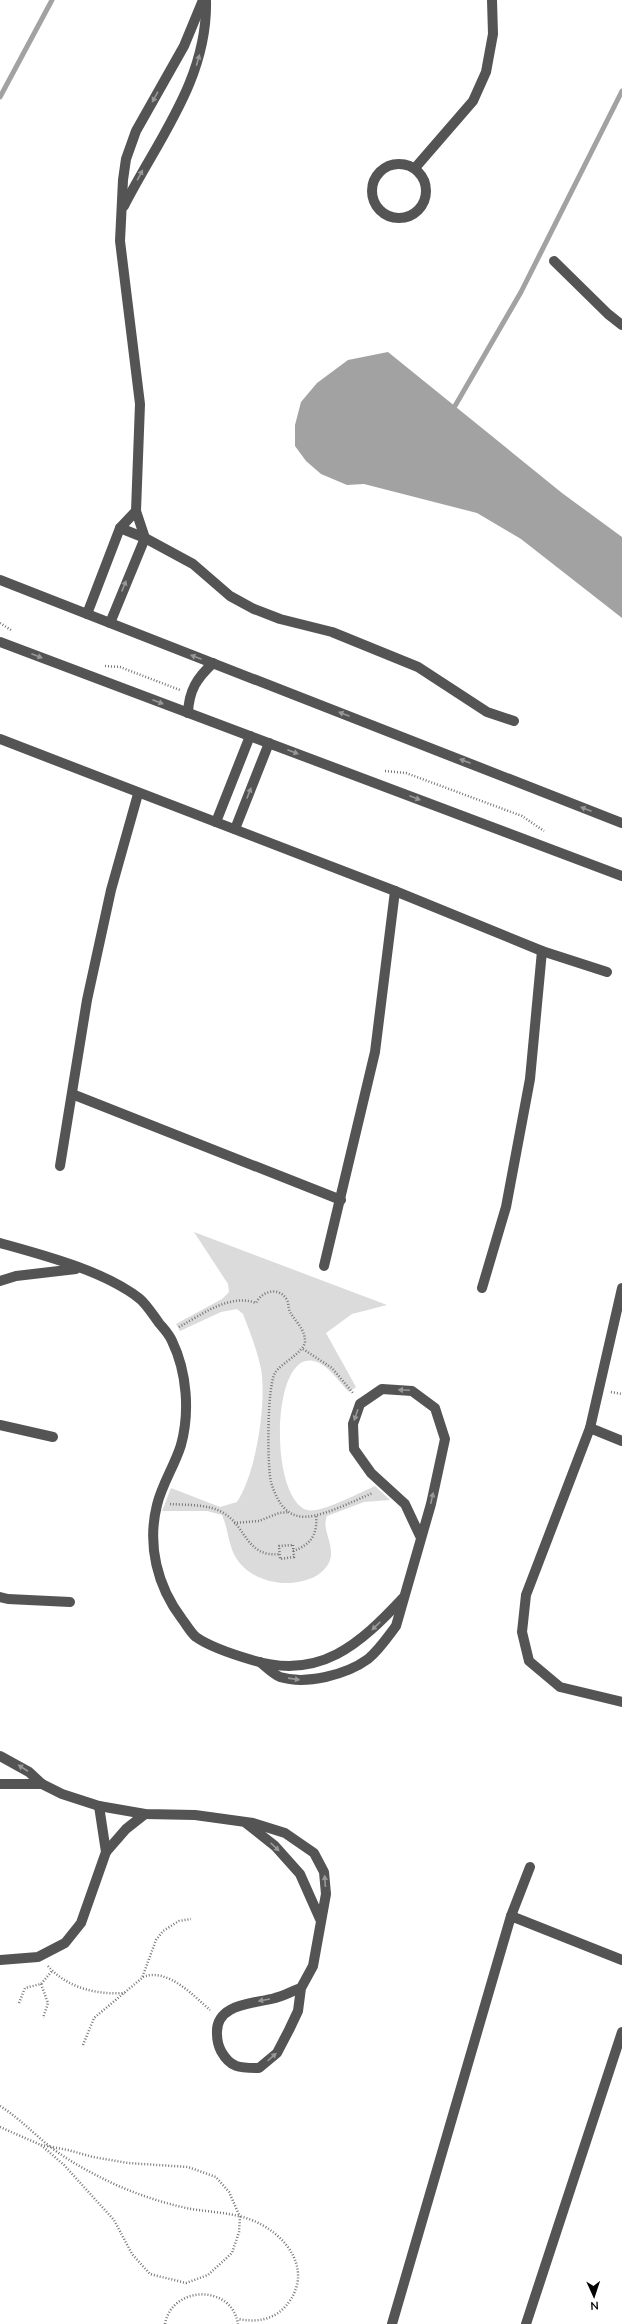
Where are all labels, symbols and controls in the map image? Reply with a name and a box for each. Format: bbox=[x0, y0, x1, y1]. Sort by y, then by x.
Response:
one-way arrow bbox=[195, 54, 201, 66]
one-way arrow bbox=[152, 91, 158, 103]
one-way arrow bbox=[136, 169, 143, 181]
one-way arrow bbox=[122, 580, 128, 592]
one-way arrow bbox=[31, 653, 43, 659]
one-way arrow bbox=[190, 653, 202, 659]
one-way arrow bbox=[153, 699, 165, 705]
one-way arrow bbox=[337, 710, 349, 716]
one-way arrow bbox=[287, 749, 299, 755]
one-way arrow bbox=[458, 758, 470, 764]
one-way arrow bbox=[247, 786, 253, 798]
one-way arrow bbox=[409, 795, 421, 801]
one-way arrow bbox=[579, 805, 591, 811]
one-way arrow bbox=[398, 1387, 410, 1394]
one-way arrow bbox=[353, 1410, 359, 1422]
one-way arrow bbox=[429, 1492, 435, 1505]
one-way arrow bbox=[371, 1621, 381, 1631]
one-way arrow bbox=[288, 1676, 300, 1682]
one-way arrow bbox=[17, 1764, 28, 1772]
one-way arrow bbox=[270, 1842, 280, 1851]
one-way arrow bbox=[321, 1875, 328, 1887]
one-way arrow bbox=[258, 1997, 270, 2003]
one-way arrow bbox=[267, 2052, 277, 2061]
north arrow bbox=[574, 2276, 614, 2316]
text: N bbox=[590, 2299, 599, 2313]

